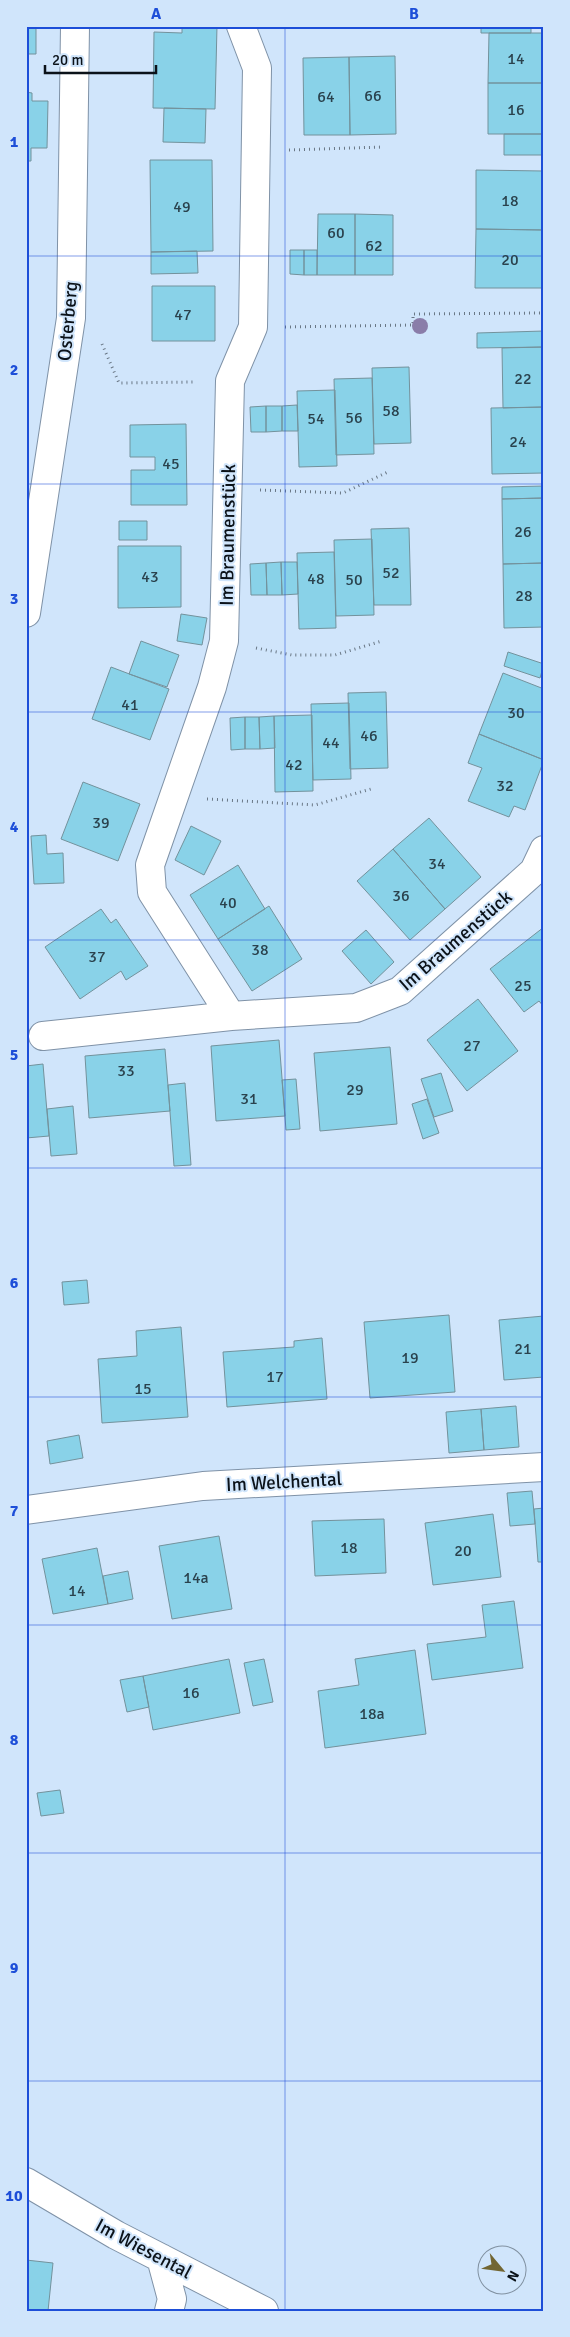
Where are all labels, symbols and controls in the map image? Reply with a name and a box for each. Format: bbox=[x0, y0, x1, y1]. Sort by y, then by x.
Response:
text: A bbox=[151, 4, 162, 24]
text: B bbox=[409, 4, 419, 24]
scale bar bbox=[45, 42, 156, 74]
house number: 14 bbox=[507, 49, 525, 69]
text: 20 m bbox=[52, 51, 83, 69]
house number: 66 bbox=[364, 86, 382, 106]
house number: 64 bbox=[317, 87, 335, 107]
house number: 16 bbox=[507, 100, 525, 120]
text: 1 bbox=[10, 132, 19, 152]
house number: 18 bbox=[501, 191, 519, 211]
house number: 49 bbox=[173, 197, 191, 217]
house number: 60 bbox=[327, 223, 345, 243]
house number: 62 bbox=[365, 236, 383, 256]
house number: 20 bbox=[501, 250, 519, 270]
street label: Osterberg bbox=[53, 280, 83, 362]
house number: 47 bbox=[174, 305, 192, 325]
text: 2 bbox=[10, 360, 18, 380]
house number: 22 bbox=[514, 369, 532, 389]
house number: 58 bbox=[382, 401, 400, 421]
house number: 56 bbox=[345, 408, 363, 428]
house number: 54 bbox=[307, 409, 325, 429]
house number: 24 bbox=[509, 432, 527, 452]
house number: 45 bbox=[162, 454, 180, 474]
street label: Im Braumenstück bbox=[215, 463, 241, 606]
house number: 26 bbox=[514, 522, 532, 542]
house number: 52 bbox=[382, 563, 400, 583]
house number: 43 bbox=[141, 567, 159, 587]
house number: 48 bbox=[307, 569, 325, 589]
house number: 50 bbox=[345, 570, 363, 590]
house number: 28 bbox=[515, 586, 533, 606]
text: 3 bbox=[10, 589, 18, 609]
house number: 41 bbox=[121, 695, 139, 715]
house number: 30 bbox=[507, 703, 525, 723]
house number: 46 bbox=[360, 726, 378, 746]
house number: 44 bbox=[322, 733, 340, 753]
house number: 42 bbox=[285, 755, 303, 775]
house number: 32 bbox=[496, 776, 514, 796]
house number: 39 bbox=[92, 813, 110, 833]
text: 4 bbox=[10, 817, 19, 837]
house number: 34 bbox=[428, 854, 446, 874]
street label: Im Braumenstück bbox=[394, 885, 517, 996]
house number: 36 bbox=[392, 886, 410, 906]
house number: 40 bbox=[219, 893, 237, 913]
house number: 38 bbox=[251, 940, 269, 960]
house number: 37 bbox=[88, 947, 106, 967]
house number: 25 bbox=[514, 976, 532, 996]
house number: 27 bbox=[463, 1036, 481, 1056]
text: 5 bbox=[10, 1045, 18, 1065]
house number: 33 bbox=[117, 1061, 135, 1081]
house number: 29 bbox=[346, 1080, 364, 1100]
house number: 31 bbox=[240, 1089, 258, 1109]
text: 6 bbox=[10, 1273, 19, 1293]
house number: 21 bbox=[514, 1339, 532, 1359]
house number: 19 bbox=[401, 1348, 419, 1368]
house number: 17 bbox=[266, 1367, 284, 1387]
house number: 15 bbox=[134, 1379, 152, 1399]
street label: Im Welchental bbox=[225, 1467, 343, 1497]
text: 7 bbox=[10, 1501, 19, 1521]
house number: 18 bbox=[340, 1538, 358, 1558]
house number: 20 bbox=[454, 1541, 472, 1561]
house number: 14a bbox=[183, 1568, 209, 1588]
house number: 14 bbox=[68, 1581, 86, 1601]
house number: 16 bbox=[182, 1683, 200, 1703]
house number: 18a bbox=[359, 1704, 385, 1724]
text: 8 bbox=[10, 1730, 19, 1750]
text: 9 bbox=[10, 1958, 19, 1978]
text: 10 bbox=[5, 2186, 23, 2206]
street label: Im Wiesental bbox=[91, 2213, 196, 2284]
north arrow bbox=[478, 2244, 528, 2294]
text: N bbox=[503, 2268, 523, 2284]

